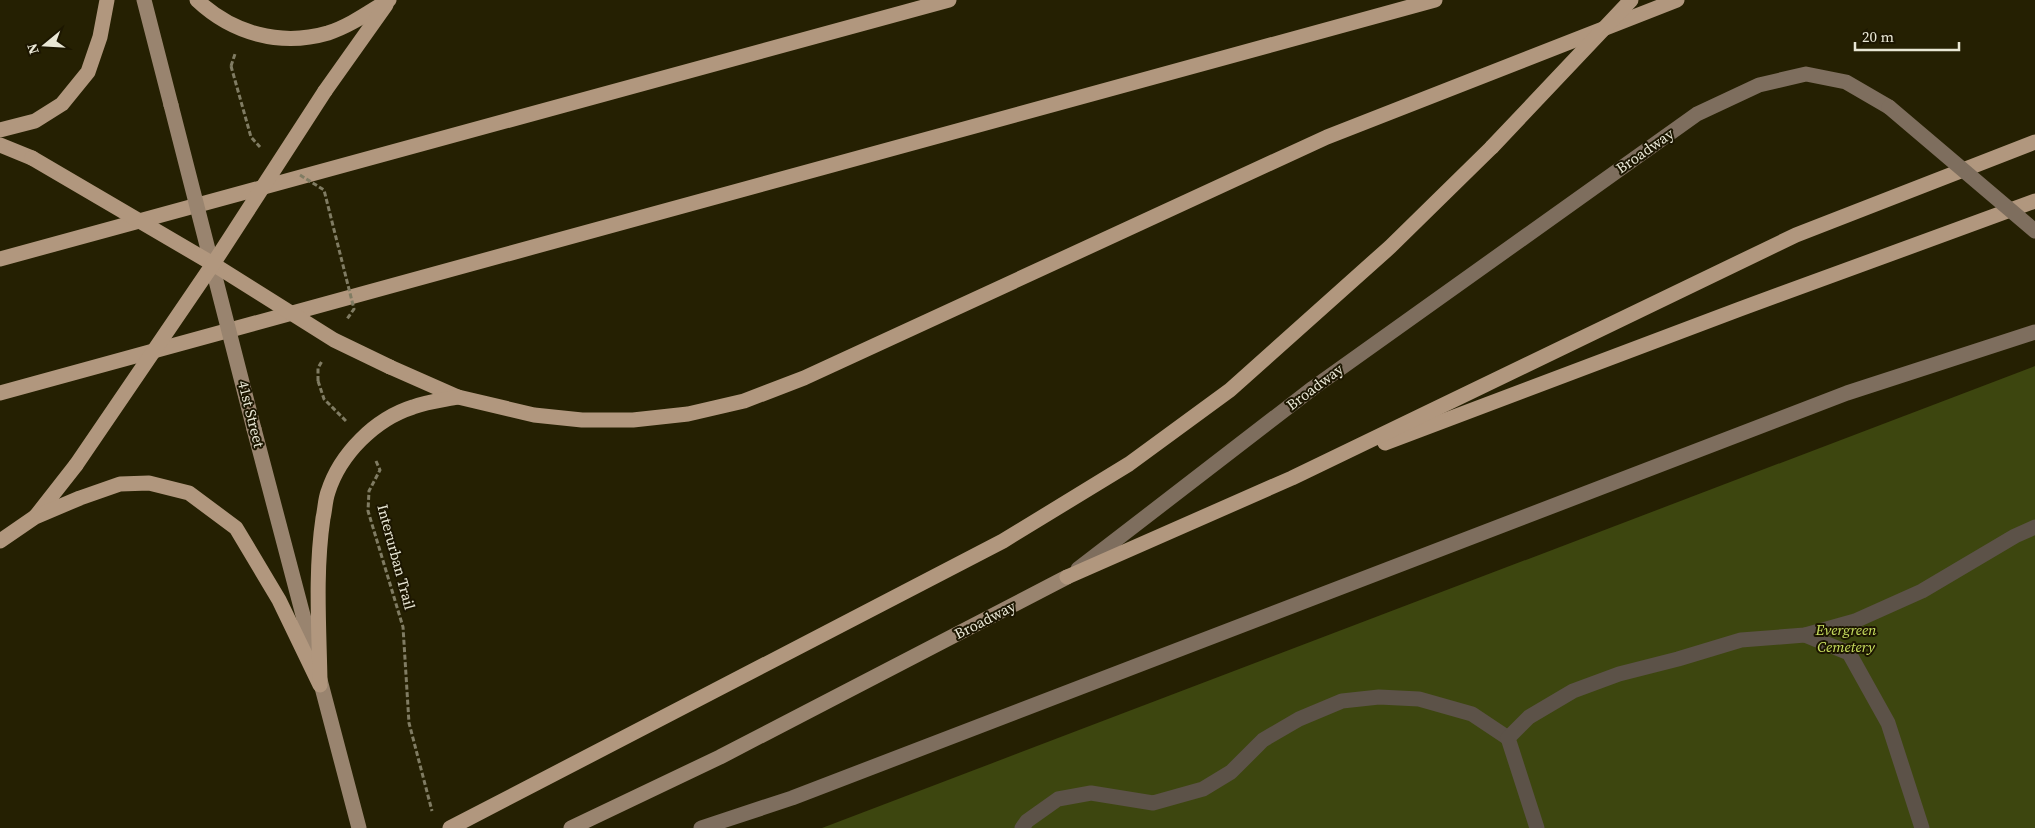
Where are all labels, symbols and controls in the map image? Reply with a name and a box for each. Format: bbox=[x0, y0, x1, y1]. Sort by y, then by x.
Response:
north arrow bbox=[20, 20, 70, 70]
scale bar bbox=[1855, 20, 1959, 52]
text: 20 m bbox=[1862, 26, 1894, 47]
text: N bbox=[22, 41, 44, 57]
street label: Broadway bbox=[1612, 123, 1678, 178]
street label: Broadway bbox=[1282, 358, 1348, 415]
street label: 41st Street bbox=[233, 378, 270, 450]
street label: Interurban Trail bbox=[372, 502, 421, 612]
street label: Broadway bbox=[950, 595, 1019, 644]
park label: Evergreen Cemetery bbox=[1814, 619, 1877, 657]

